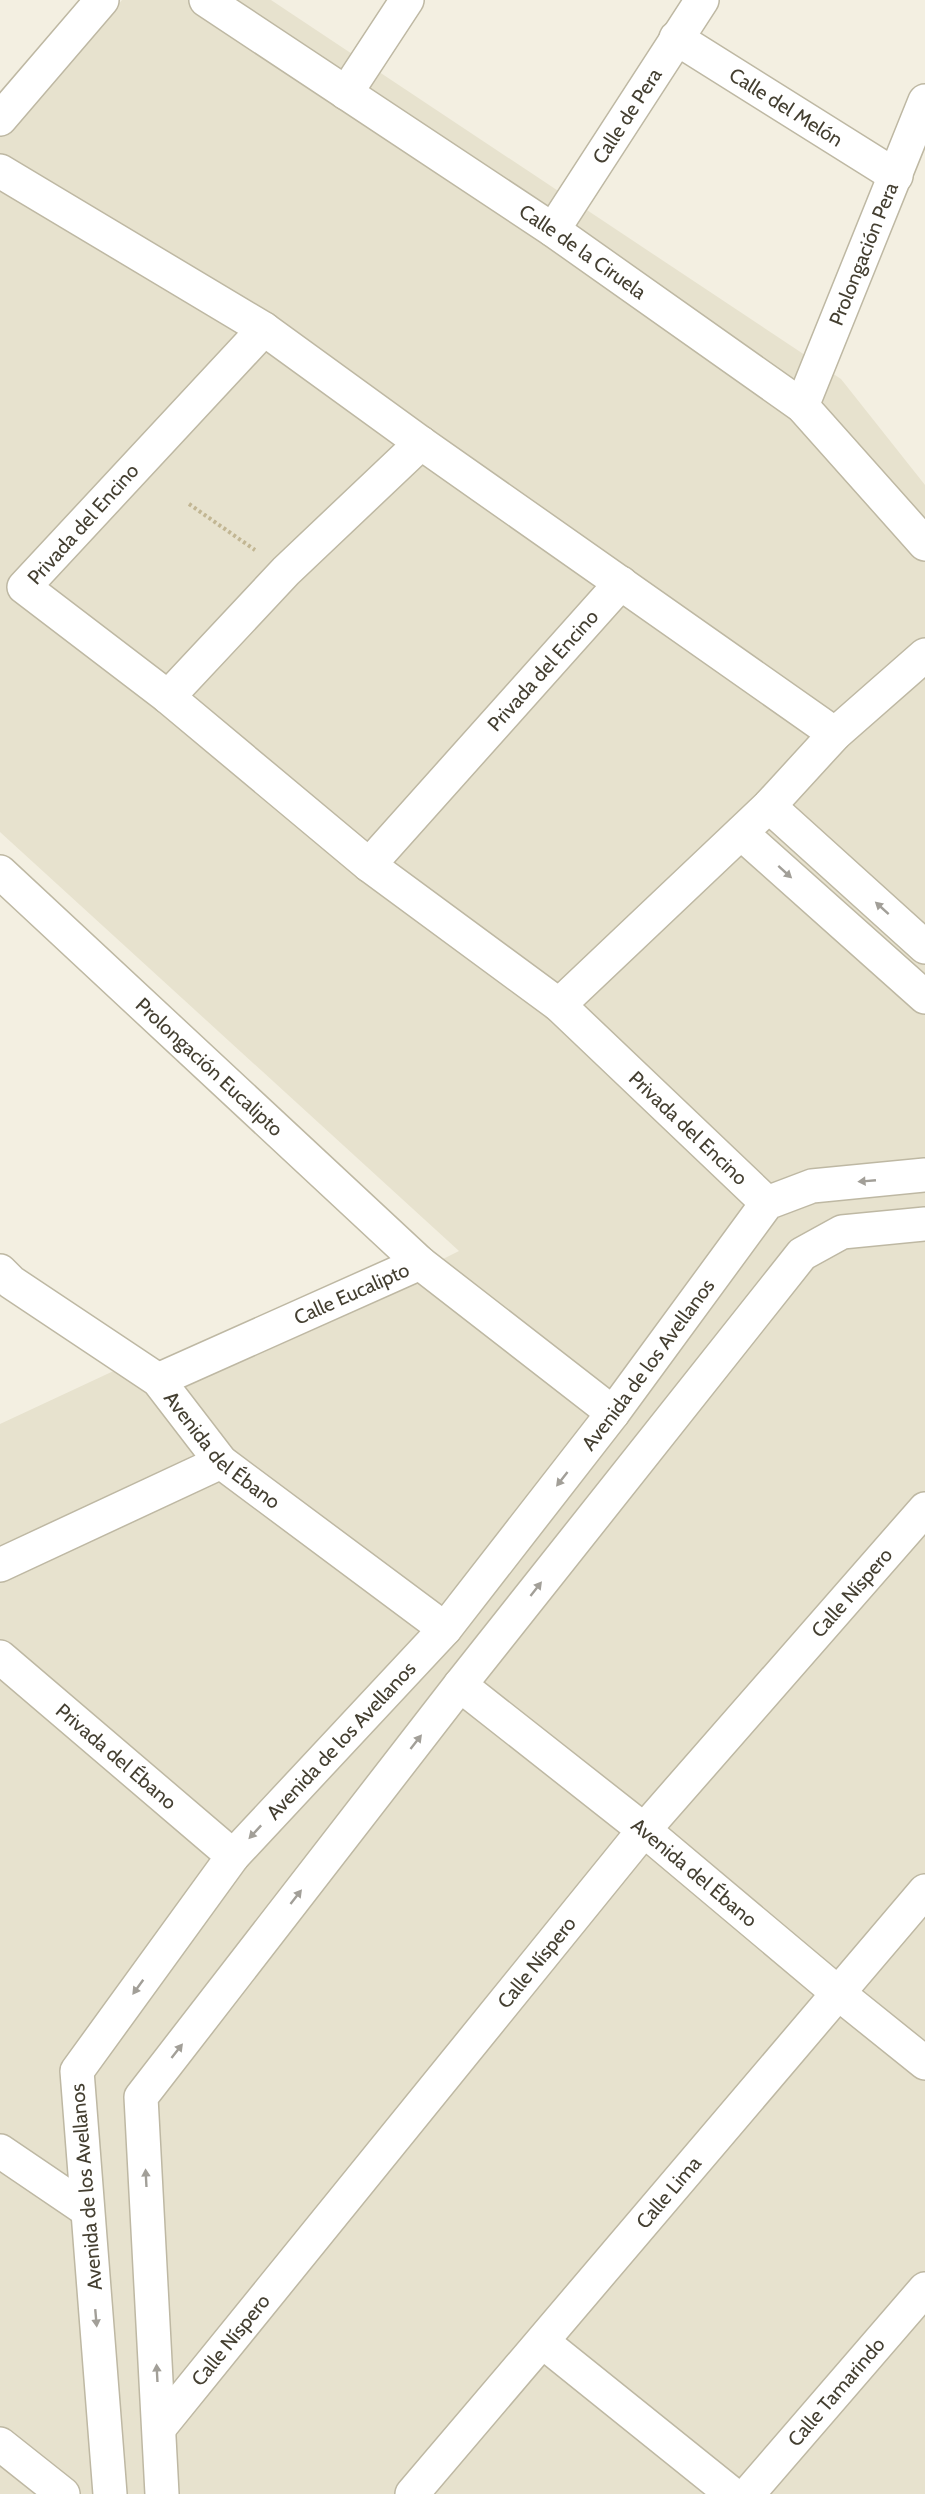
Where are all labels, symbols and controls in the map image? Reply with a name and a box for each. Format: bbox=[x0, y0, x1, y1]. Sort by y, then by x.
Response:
street label: Calle del Melón bbox=[725, 62, 847, 152]
street label: Calle de Pera bbox=[587, 63, 667, 168]
street label: Prolongación Pera bbox=[824, 179, 903, 329]
street label: Calle de la Ciruela bbox=[515, 199, 651, 304]
street label: Privada del Encino bbox=[22, 459, 144, 589]
street label: Privada del Encino bbox=[482, 605, 603, 736]
one-way arrow bbox=[777, 865, 792, 878]
one-way arrow bbox=[874, 901, 889, 915]
street label: Prolongación Eucalipto bbox=[131, 993, 288, 1141]
street label: Privada del Encino bbox=[624, 1066, 753, 1190]
one-way arrow bbox=[857, 1176, 876, 1186]
street label: Calle Eucalipto bbox=[290, 1257, 413, 1330]
street label: Avenida de los Avellanos bbox=[577, 1274, 719, 1455]
street label: Avenida del Ébano bbox=[159, 1386, 285, 1514]
one-way arrow bbox=[556, 1471, 568, 1487]
street label: Calle Níspero bbox=[806, 1543, 897, 1642]
one-way arrow bbox=[530, 1581, 543, 1597]
street label: Avenida de los Avellanos bbox=[261, 1656, 421, 1825]
street label: Privada del Ébano bbox=[51, 1698, 182, 1815]
one-way arrow bbox=[409, 1735, 421, 1750]
street label: Avenida del Ébano bbox=[627, 1813, 762, 1932]
one-way arrow bbox=[249, 1824, 262, 1839]
one-way arrow bbox=[290, 1889, 302, 1904]
street label: Calle Níspero bbox=[492, 1912, 581, 2013]
one-way arrow bbox=[132, 1980, 144, 1995]
one-way arrow bbox=[171, 2043, 183, 2059]
street label: Avenida de los Avellanos bbox=[65, 2083, 107, 2291]
street label: Calle Lima bbox=[631, 2151, 706, 2233]
one-way arrow bbox=[141, 2168, 150, 2187]
street label: Calle Níspero bbox=[186, 2289, 275, 2391]
one-way arrow bbox=[91, 2309, 101, 2328]
street label: Calle Tamarindo bbox=[783, 2332, 890, 2451]
one-way arrow bbox=[152, 2363, 161, 2382]

